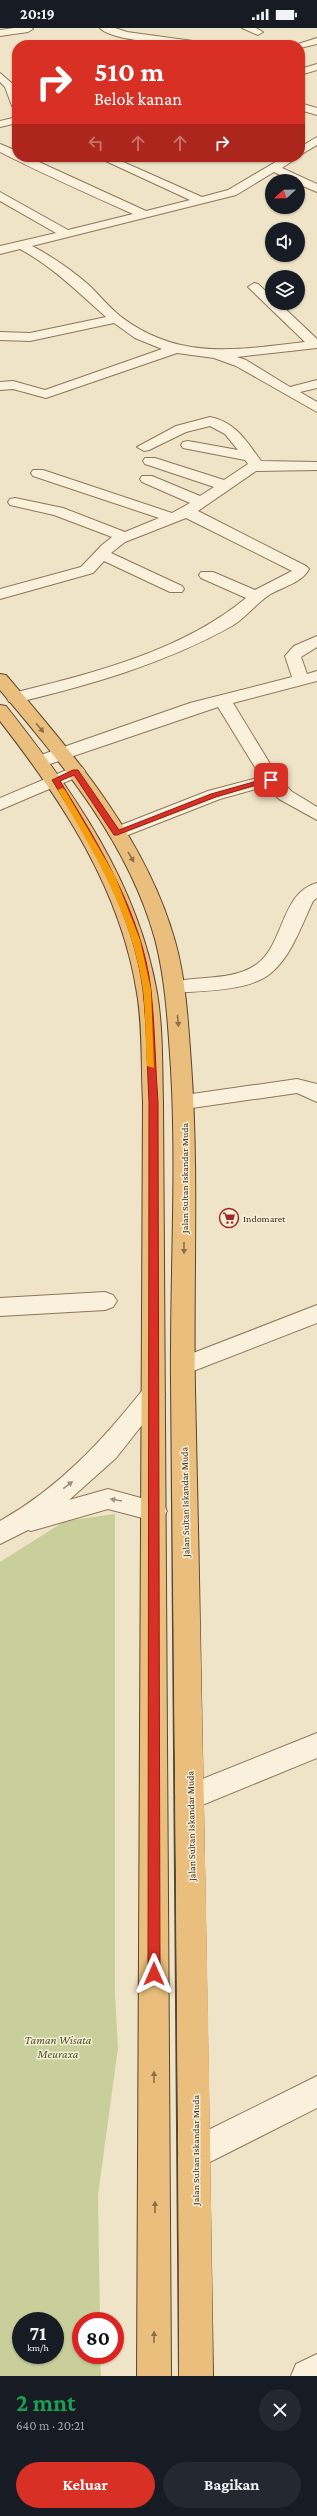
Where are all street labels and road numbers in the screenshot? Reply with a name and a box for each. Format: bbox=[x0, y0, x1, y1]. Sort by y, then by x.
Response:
street label: Jalan Sultan Iskandar Muda bbox=[179, 1122, 190, 1234]
street label: Jalan Sultan Iskandar Muda bbox=[179, 1446, 191, 1558]
street label: Jalan Sultan Iskandar Muda bbox=[185, 1770, 197, 1882]
street label: Jalan Sultan Iskandar Muda bbox=[190, 2094, 201, 2206]

